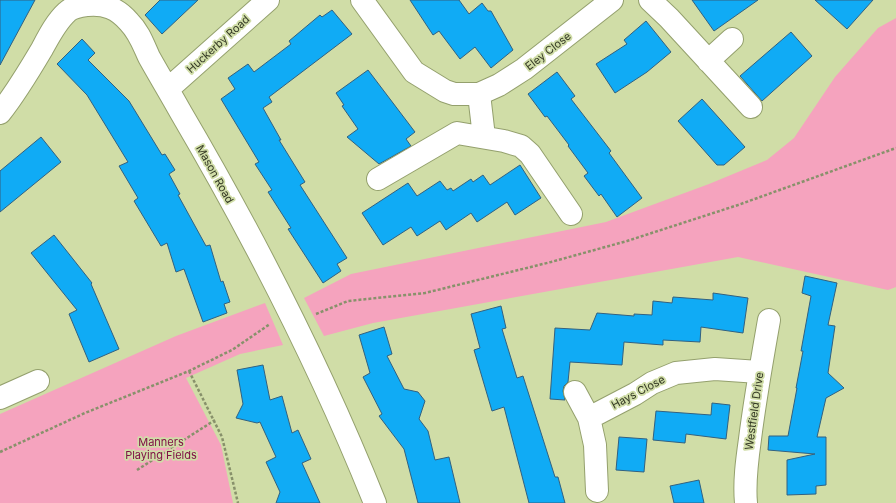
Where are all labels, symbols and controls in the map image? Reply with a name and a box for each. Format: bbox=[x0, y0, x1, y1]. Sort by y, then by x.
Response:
street label: Huckerby Road bbox=[184, 12, 252, 76]
street label: Eley Close bbox=[522, 29, 574, 73]
street label: Mason Road bbox=[193, 142, 237, 206]
street label: Westfield Drive bbox=[742, 371, 766, 451]
street label: Hays Close bbox=[609, 372, 667, 412]
park label: Manners Playing Fields bbox=[125, 435, 197, 462]

